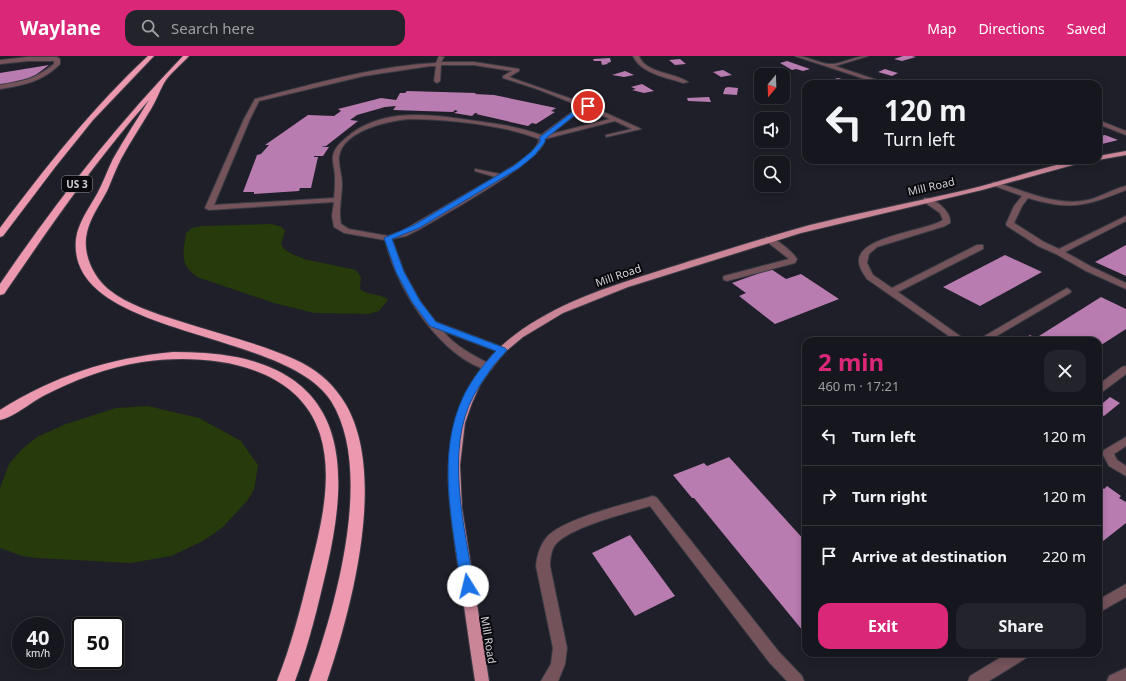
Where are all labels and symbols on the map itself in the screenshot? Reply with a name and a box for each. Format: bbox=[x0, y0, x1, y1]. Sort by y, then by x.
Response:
north arrow bbox=[754, 68, 790, 104]
pin bbox=[571, 89, 605, 123]
street label: Mill Road bbox=[906, 173, 956, 199]
road number: US 3 bbox=[62, 176, 92, 192]
street label: Mill Road bbox=[593, 260, 643, 290]
position arrow bbox=[447, 565, 489, 607]
street label: Mill Road bbox=[478, 615, 500, 665]
speed limit sign: 50 bbox=[72, 617, 124, 669]

